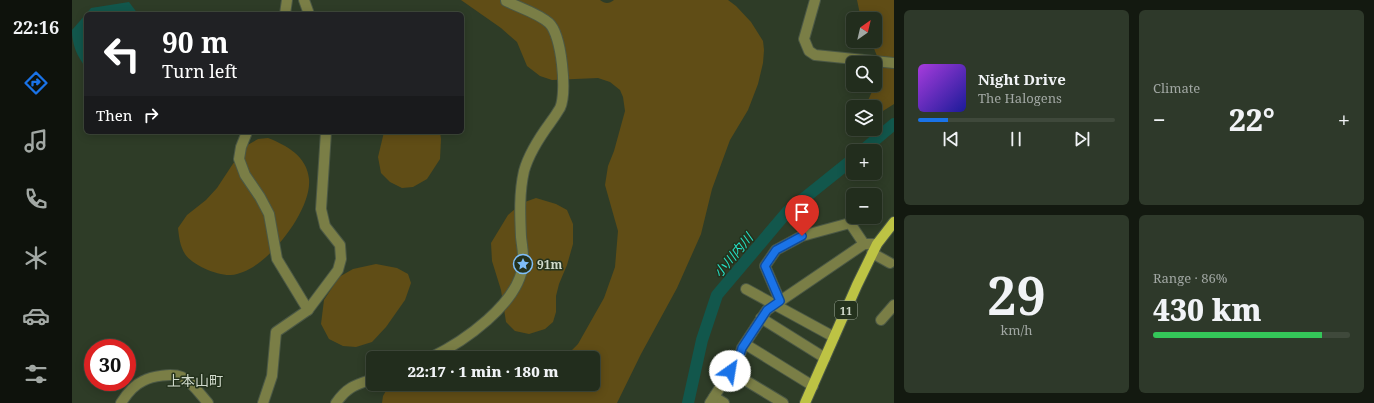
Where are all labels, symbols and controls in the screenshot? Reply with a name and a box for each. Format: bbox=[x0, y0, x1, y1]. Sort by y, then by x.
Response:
north arrow bbox=[846, 12, 882, 48]
map controls bbox=[846, 12, 882, 224]
text: 22:16 bbox=[13, 15, 59, 39]
text: 90 m bbox=[162, 23, 229, 61]
icon: left bbox=[96, 28, 148, 80]
button: search bbox=[846, 56, 882, 92]
text: Turn left bbox=[162, 59, 237, 83]
icon: directions bbox=[22, 69, 50, 97]
text: Night Drive bbox=[978, 69, 1066, 89]
text: Climate bbox=[1153, 79, 1200, 97]
text: The Halogens bbox=[978, 89, 1062, 107]
text: 22° bbox=[1229, 99, 1275, 140]
button: layers bbox=[846, 100, 882, 136]
icon: right bbox=[140, 104, 162, 126]
text: − bbox=[1153, 104, 1166, 134]
text: + bbox=[1338, 104, 1350, 134]
text: Then bbox=[96, 105, 132, 125]
icon: music bbox=[22, 127, 50, 155]
icon: previous bbox=[940, 128, 962, 150]
icon: pause bbox=[1005, 128, 1027, 150]
icon: next bbox=[1071, 128, 1093, 150]
button: + bbox=[846, 144, 882, 180]
icon: phone bbox=[22, 185, 50, 213]
button: − bbox=[846, 188, 882, 224]
pin bbox=[785, 195, 819, 236]
icon: arrive bbox=[791, 201, 813, 223]
water label: 小川内川 bbox=[709, 228, 758, 281]
icon: climate bbox=[22, 244, 50, 272]
place icon: 91m bbox=[512, 253, 534, 275]
place label: 91m bbox=[537, 256, 563, 273]
text: 29 bbox=[987, 259, 1046, 330]
text: Range · 86% bbox=[1153, 269, 1227, 287]
text: 430 km bbox=[1153, 289, 1262, 330]
road number: 11 bbox=[835, 301, 857, 319]
icon: car bbox=[22, 302, 50, 330]
text: km/h bbox=[1001, 321, 1032, 339]
speed limit sign: 30 bbox=[84, 339, 136, 391]
position arrow bbox=[709, 350, 751, 392]
icon: filters bbox=[22, 360, 50, 388]
text: 22:17 · 1 min · 180 m bbox=[407, 361, 559, 381]
district label: 上本山町 bbox=[167, 371, 223, 390]

